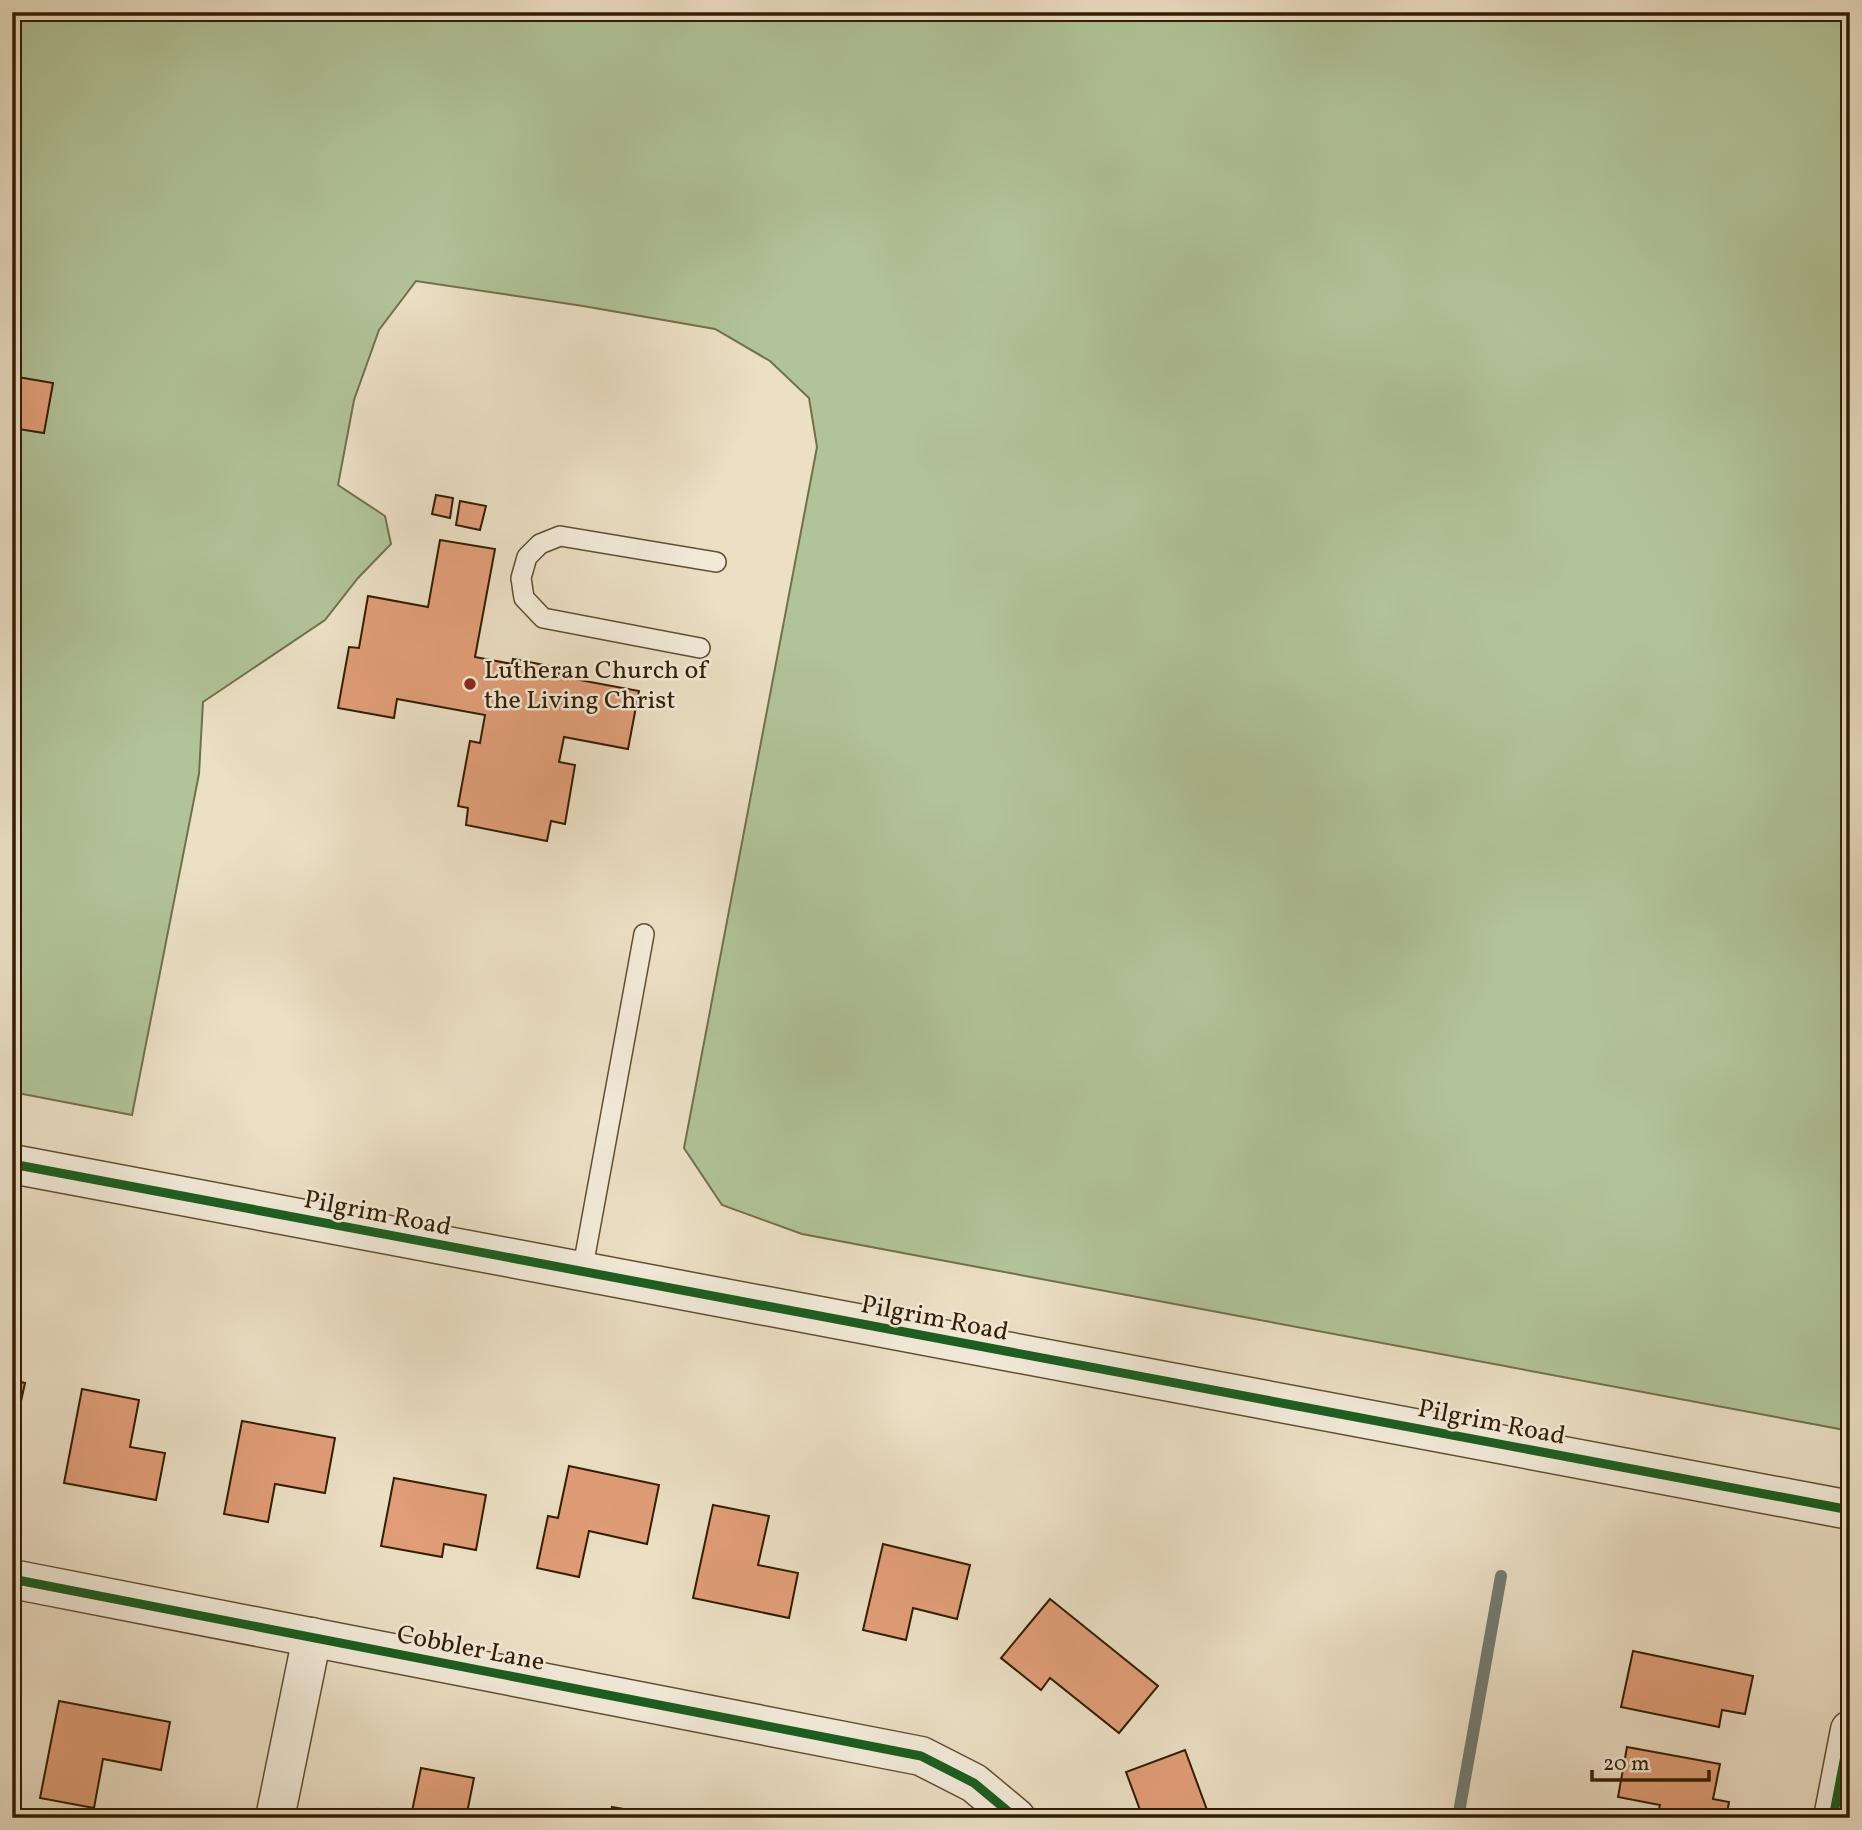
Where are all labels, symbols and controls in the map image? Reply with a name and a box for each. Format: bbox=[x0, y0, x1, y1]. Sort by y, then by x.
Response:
place label: Lutheran Church of the Living Christ bbox=[484, 653, 709, 719]
marker: Lutheran Church of the Living Christ bbox=[462, 676, 478, 692]
street label: Pilgrim Road bbox=[301, 1182, 454, 1246]
street label: Pilgrim Road bbox=[858, 1287, 1011, 1351]
street label: Pilgrim Road bbox=[1415, 1391, 1568, 1455]
street label: Cobbler Lane bbox=[394, 1617, 548, 1681]
scale bar bbox=[1592, 1739, 1710, 1783]
text: 20 m bbox=[1603, 1750, 1649, 1779]

